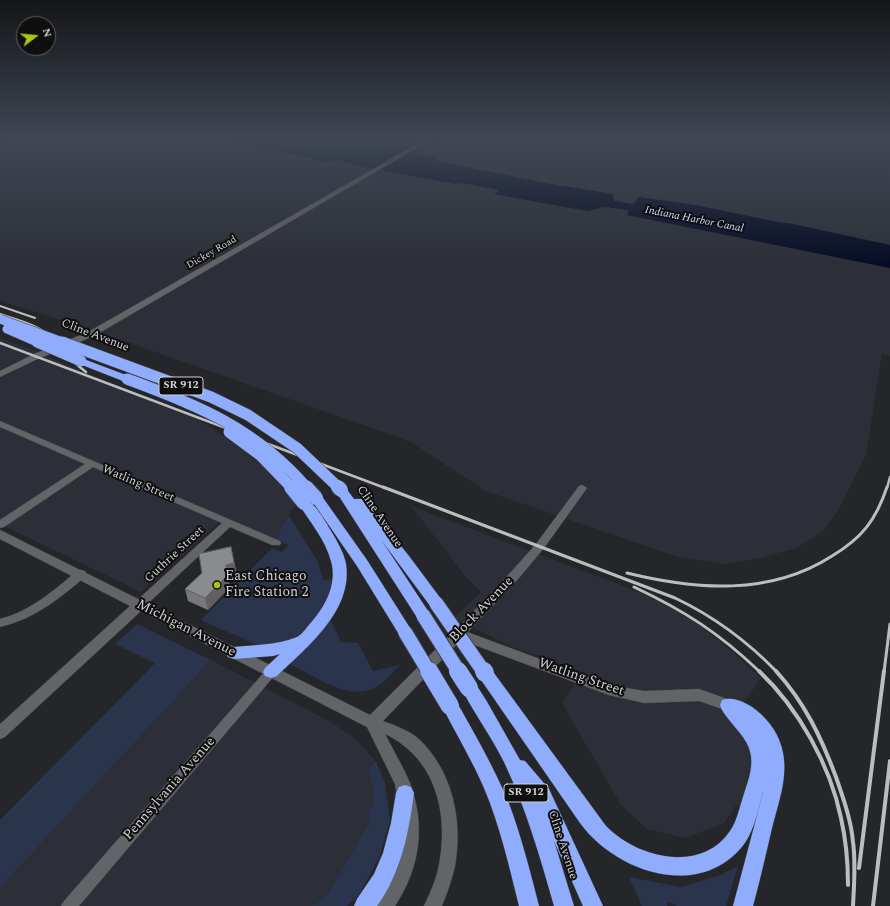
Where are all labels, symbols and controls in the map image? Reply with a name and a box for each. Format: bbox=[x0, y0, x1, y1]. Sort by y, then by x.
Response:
north arrow bbox=[16, 16, 56, 56]
text: N bbox=[38, 26, 56, 39]
water label: Indiana Harbor Canal bbox=[644, 204, 744, 236]
street label: Dickey Road bbox=[185, 234, 239, 272]
street label: Cline Avenue bbox=[59, 316, 131, 356]
road number: SR 912 bbox=[159, 377, 203, 395]
street label: Watling Street bbox=[100, 462, 176, 506]
street label: Cline Avenue bbox=[353, 483, 405, 551]
street label: Guthrie Street bbox=[142, 524, 208, 586]
place label: East Chicago Fire Station 2 bbox=[225, 569, 309, 602]
street label: Block Avenue bbox=[446, 574, 518, 646]
marker: East Chicago Fire Station 2 bbox=[212, 580, 222, 590]
street label: Michigan Avenue bbox=[134, 597, 238, 661]
street label: Watling Street bbox=[536, 655, 626, 701]
street label: Pennsylvania Avenue bbox=[121, 734, 219, 844]
road number: SR 912 bbox=[504, 784, 548, 802]
street label: Cline Avenue bbox=[544, 809, 580, 881]

